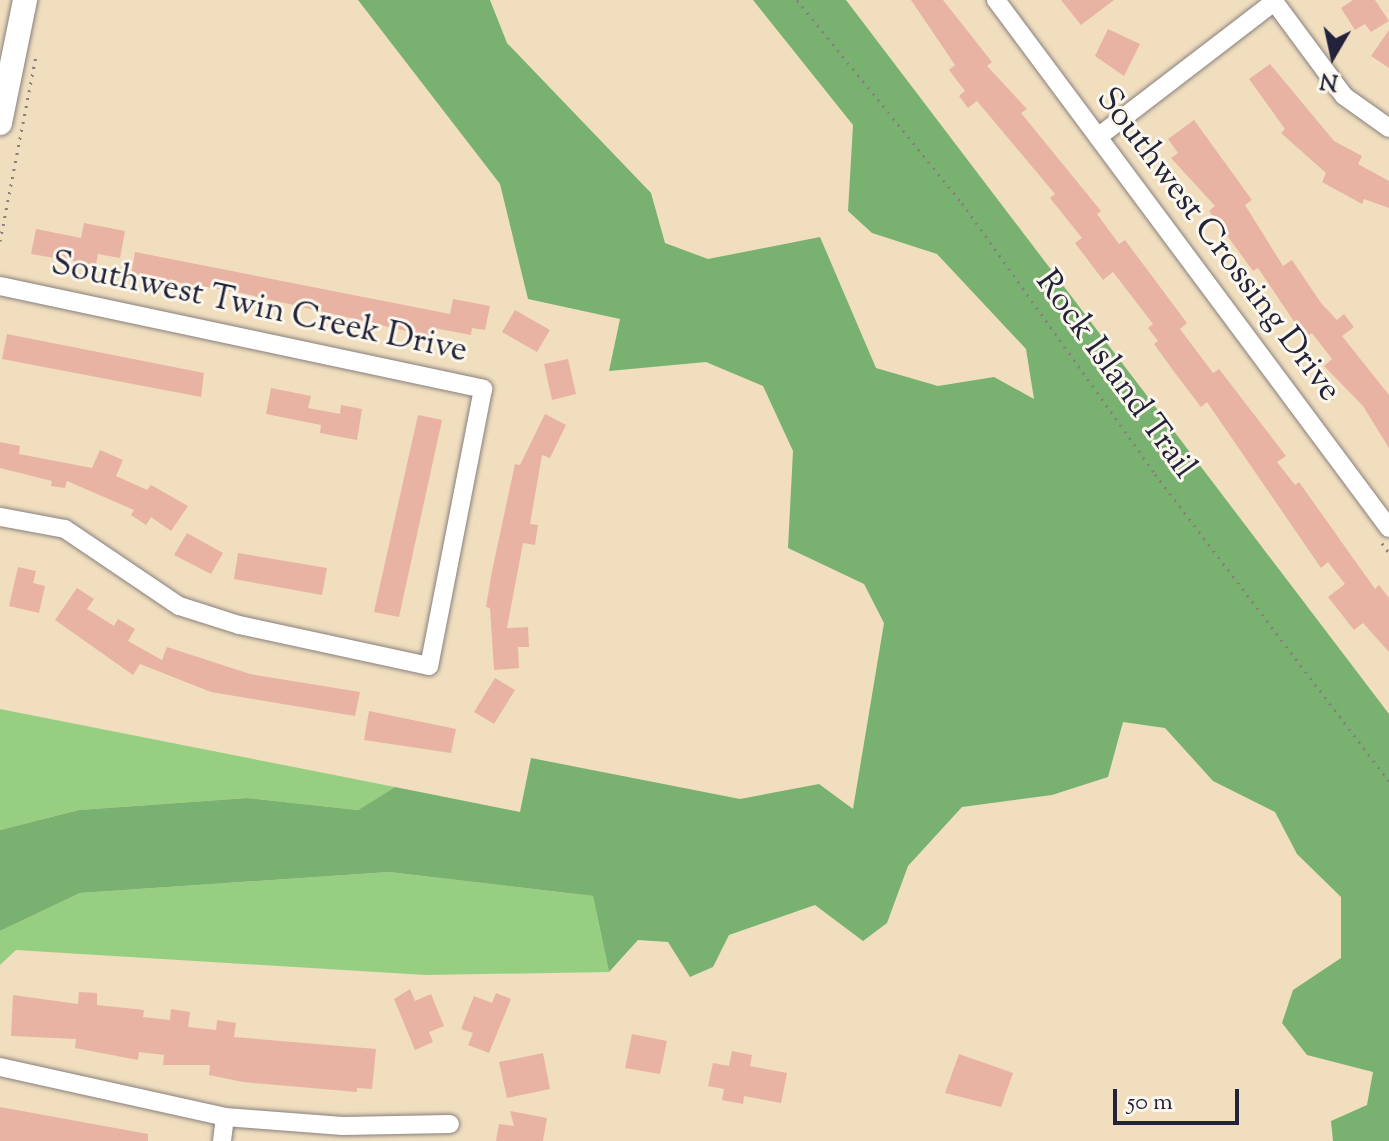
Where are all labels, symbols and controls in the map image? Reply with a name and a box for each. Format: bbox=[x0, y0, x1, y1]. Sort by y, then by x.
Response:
north arrow bbox=[1293, 16, 1373, 96]
text: N bbox=[1318, 63, 1340, 97]
street label: Southwest Crossing Drive bbox=[1087, 80, 1349, 410]
street label: Southwest Twin Creek Drive bbox=[47, 244, 471, 372]
street label: Rock Island Trail bbox=[1026, 263, 1204, 487]
scale bar bbox=[1117, 1073, 1243, 1123]
text: 50 m bbox=[1127, 1086, 1173, 1120]

